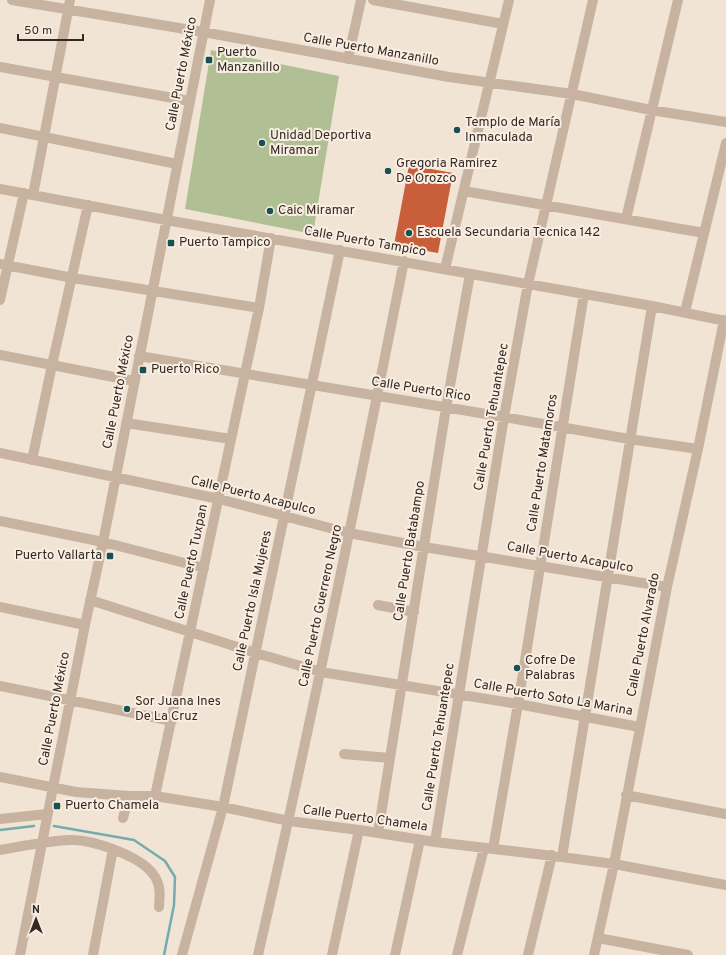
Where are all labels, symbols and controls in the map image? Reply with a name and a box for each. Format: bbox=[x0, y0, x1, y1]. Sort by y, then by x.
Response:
street label: Calle Puerto México bbox=[163, 15, 201, 133]
scale bar bbox=[18, 16, 83, 42]
text: 50 m bbox=[24, 23, 52, 39]
street label: Calle Puerto Manzanillo bbox=[302, 30, 440, 70]
place label: Puerto Manzanillo bbox=[217, 45, 280, 76]
marker: Puerto Manzanillo bbox=[204, 55, 214, 65]
place label: Templo de María Inmaculada bbox=[465, 115, 560, 146]
marker: Templo de María Inmaculada bbox=[452, 125, 462, 135]
place label: Unidad Deportiva Miramar bbox=[270, 128, 371, 159]
marker: Unidad Deportiva Miramar bbox=[257, 138, 267, 148]
place label: Gregoria Ramirez De Orozco bbox=[396, 156, 498, 187]
marker: Gregoria Ramirez De Orozco bbox=[383, 166, 393, 176]
place label: Caic Miramar bbox=[278, 203, 355, 219]
marker: Caic Miramar bbox=[265, 206, 275, 216]
street label: Calle Puerto Tampico bbox=[303, 223, 427, 261]
place label: Escuela Secundaria Tecnica 142 bbox=[417, 225, 600, 241]
marker: Escuela Secundaria Tecnica 142 bbox=[404, 228, 414, 238]
place label: Puerto Tampico bbox=[179, 235, 271, 251]
marker: Puerto Tampico bbox=[166, 238, 176, 248]
street label: Calle Puerto México bbox=[100, 333, 138, 451]
street label: Calle Puerto Tehuantepec bbox=[471, 342, 513, 492]
place label: Puerto Rico bbox=[151, 362, 220, 378]
marker: Puerto Rico bbox=[138, 365, 148, 375]
street label: Calle Puerto Rico bbox=[370, 374, 472, 406]
street label: Calle Puerto Matamoros bbox=[524, 393, 562, 533]
street label: Calle Puerto Acapulco bbox=[189, 473, 317, 519]
street label: Calle Puerto Batabampo bbox=[391, 480, 429, 622]
street label: Calle Puerto Tuxpan bbox=[172, 503, 212, 621]
street label: Calle Puerto Guerrero Negro bbox=[296, 523, 346, 689]
street label: Calle Puerto Isla Mujeres bbox=[230, 529, 276, 673]
street label: Calle Puerto Acapulco bbox=[505, 539, 635, 577]
place label: Puerto Vallarta bbox=[15, 548, 102, 564]
marker: Puerto Vallarta bbox=[105, 551, 115, 561]
street label: Calle Puerto Alvarado bbox=[624, 571, 664, 699]
street label: Calle Puerto México bbox=[36, 650, 74, 768]
place label: Cofre De Palabras bbox=[525, 653, 575, 684]
street label: Calle Puerto Tehuantepec bbox=[419, 662, 459, 812]
marker: Cofre De Palabras bbox=[512, 663, 522, 673]
street label: Calle Puerto Soto La Marina bbox=[472, 676, 634, 720]
place label: Sor Juana Ines De La Cruz bbox=[135, 694, 221, 725]
marker: Sor Juana Ines De La Cruz bbox=[122, 704, 132, 714]
place label: Puerto Chamela bbox=[65, 798, 159, 814]
marker: Puerto Chamela bbox=[52, 801, 62, 811]
street label: Calle Puerto Chamela bbox=[301, 802, 429, 836]
north arrow bbox=[16, 899, 56, 939]
text: N bbox=[32, 903, 40, 917]

